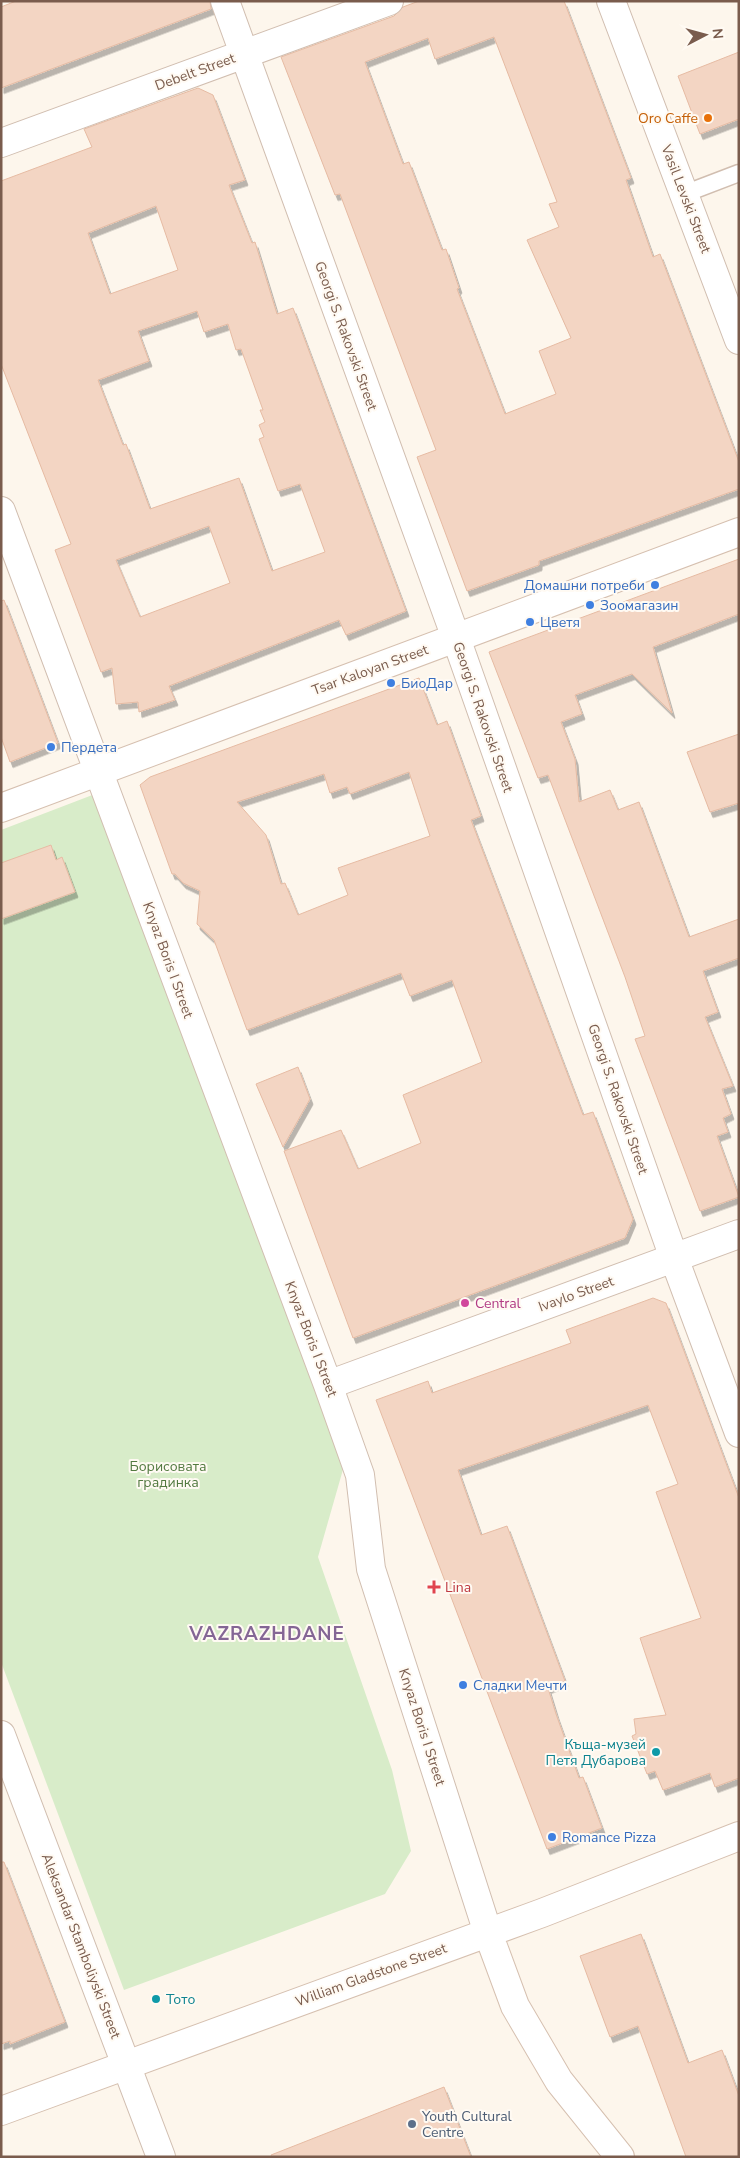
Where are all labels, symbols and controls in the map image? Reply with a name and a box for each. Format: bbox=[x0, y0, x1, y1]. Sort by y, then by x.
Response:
north arrow bbox=[680, 10, 730, 60]
text: N bbox=[707, 27, 727, 40]
street label: Debelt Street bbox=[152, 49, 238, 95]
place label: Oro Caffe bbox=[638, 109, 698, 128]
marker: Oro Caffe bbox=[702, 112, 714, 124]
street label: Vasil Levski Street bbox=[656, 141, 715, 256]
street label: Georgi S. Rakovski Street bbox=[310, 259, 382, 413]
place label: Домашни потреби bbox=[524, 576, 645, 595]
marker: Домашни потреби bbox=[649, 579, 661, 591]
place label: Зоомагазин bbox=[600, 596, 679, 615]
marker: Зоомагазин bbox=[584, 599, 596, 611]
place label: Цветя bbox=[540, 613, 580, 632]
marker: Цветя bbox=[524, 616, 536, 628]
street label: Georgi S. Rakovski Street bbox=[448, 639, 518, 795]
street label: Tsar Kaloyan Street bbox=[309, 640, 431, 700]
place label: БиоДар bbox=[401, 674, 453, 693]
marker: БиоДар bbox=[385, 677, 397, 689]
place label: Пердета bbox=[61, 738, 117, 757]
marker: Пердета bbox=[45, 741, 57, 753]
street label: Knyaz Boris I Street bbox=[138, 899, 198, 1021]
street label: Georgi S. Rakovski Street bbox=[583, 1021, 653, 1177]
street label: Ivaylo Street bbox=[536, 1272, 616, 1316]
street label: Knyaz Boris I Street bbox=[280, 1278, 342, 1400]
place label: Central bbox=[475, 1294, 522, 1313]
marker: Central bbox=[459, 1297, 471, 1309]
park label: Борисовата градинка bbox=[129, 1457, 207, 1492]
place label: Lina bbox=[445, 1578, 471, 1597]
marker: Lina bbox=[427, 1580, 441, 1594]
district label: VAZRAZHDANE bbox=[188, 1621, 345, 1647]
street label: Knyaz Boris I Street bbox=[394, 1666, 450, 1788]
place label: Сладки Мечти bbox=[473, 1676, 567, 1695]
marker: Сладки Мечти bbox=[457, 1679, 469, 1691]
place label: Къща-музей Петя Дубарова bbox=[546, 1735, 646, 1770]
marker: Къща-музей Петя Дубарова bbox=[650, 1746, 662, 1758]
place label: Romance Pizza bbox=[562, 1828, 656, 1847]
marker: Romance Pizza bbox=[546, 1831, 558, 1843]
street label: Aleksandar Stamboliyski Street bbox=[37, 1851, 125, 2041]
street label: William Gladstone Street bbox=[293, 1939, 449, 2011]
place label: Тото bbox=[166, 1990, 195, 2009]
marker: Тото bbox=[150, 1993, 162, 2005]
place label: Youth Cultural Centre bbox=[421, 2107, 513, 2142]
marker: Youth Cultural Centre bbox=[406, 2118, 418, 2130]

